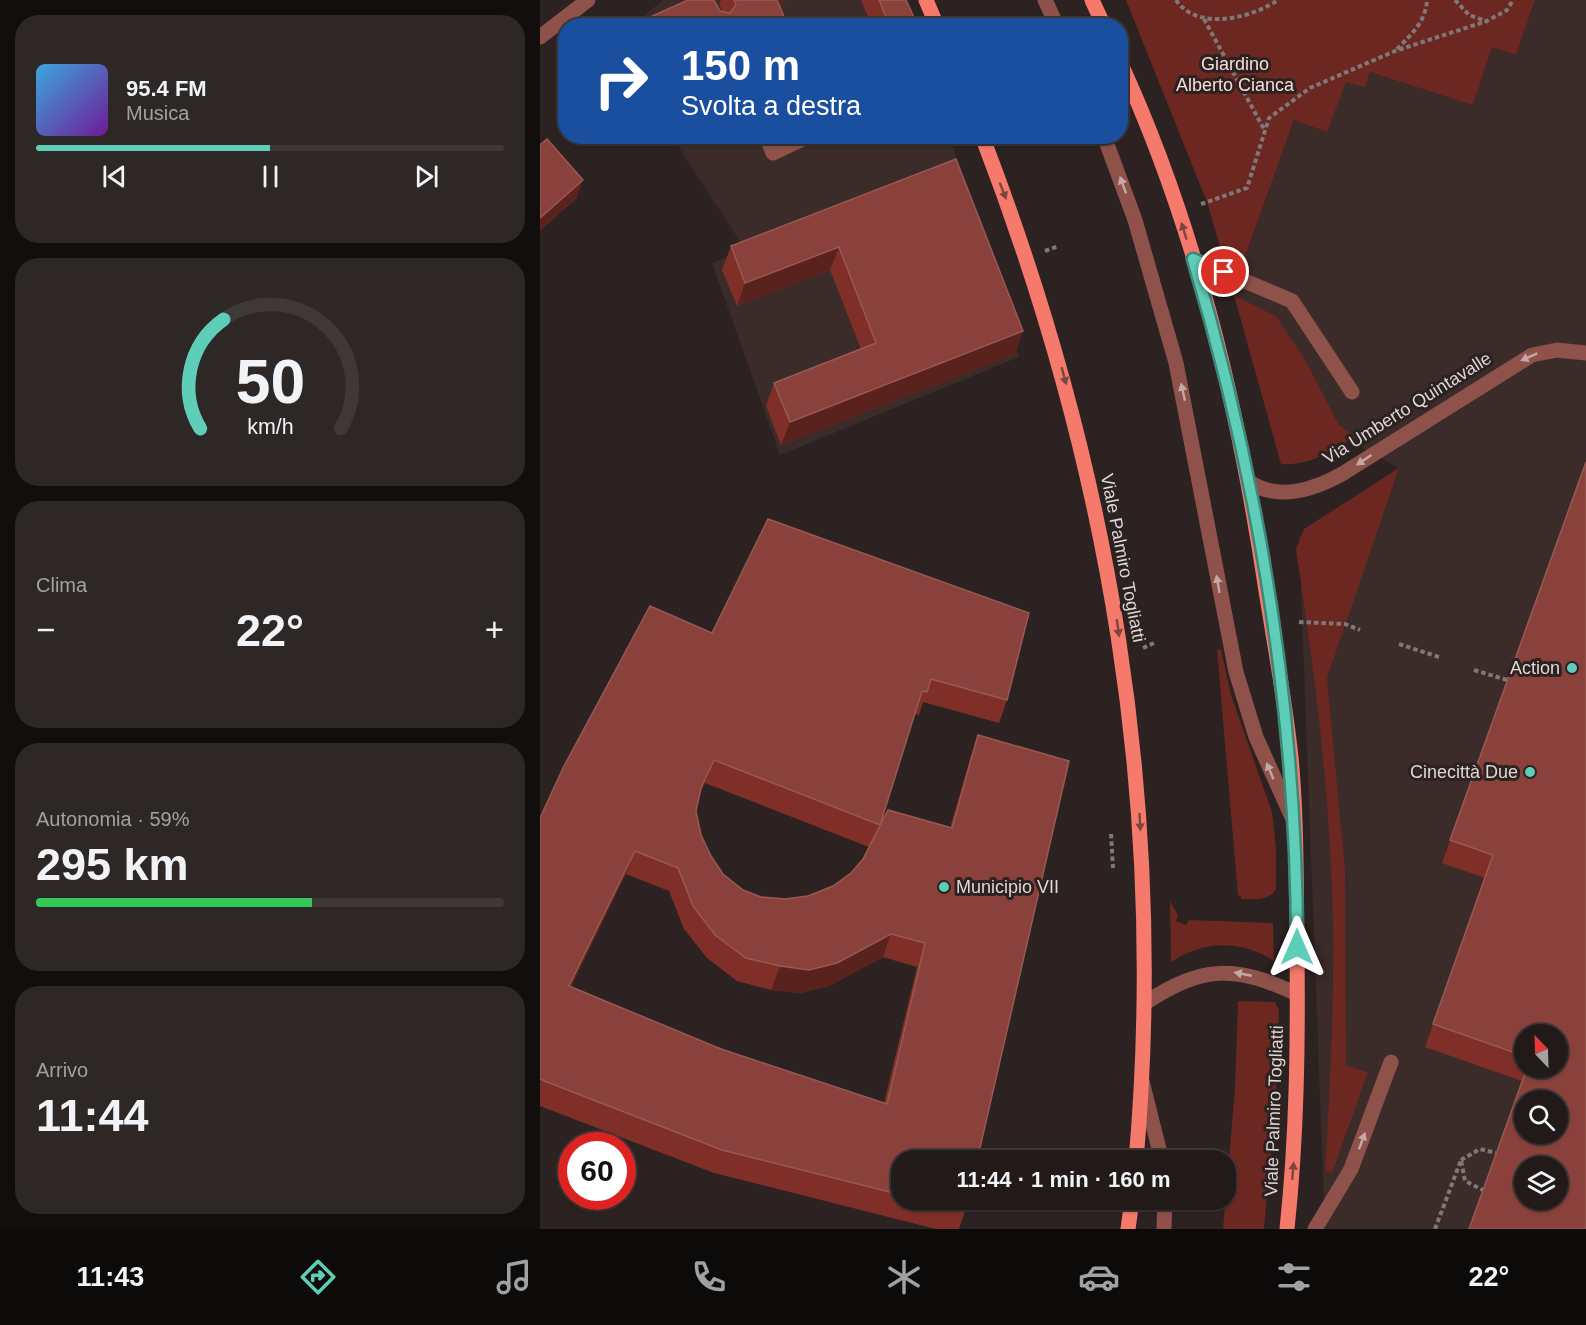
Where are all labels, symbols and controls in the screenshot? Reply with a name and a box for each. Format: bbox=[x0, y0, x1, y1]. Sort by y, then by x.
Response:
icon: right bbox=[582, 42, 660, 120]
text: 150 m bbox=[681, 42, 800, 89]
park label: Giardino Alberto Cianca bbox=[1176, 54, 1295, 95]
text: 95.4 FM bbox=[126, 76, 207, 101]
text: Svolta a destra bbox=[681, 91, 861, 121]
text: Musica bbox=[126, 102, 189, 124]
icon: previous bbox=[98, 160, 131, 193]
icon: pause bbox=[254, 160, 287, 193]
icon: next bbox=[410, 160, 443, 193]
one-way arrow bbox=[1117, 176, 1127, 194]
one-way arrow bbox=[998, 182, 1008, 200]
one-way arrow bbox=[1179, 222, 1188, 240]
pin bbox=[1198, 246, 1249, 297]
icon: arrive bbox=[1207, 255, 1240, 288]
text: 50 bbox=[235, 347, 305, 416]
street label: Via Umberto Quintavalle bbox=[1319, 348, 1495, 468]
one-way arrow bbox=[1520, 352, 1538, 362]
one-way arrow bbox=[1059, 367, 1069, 385]
one-way arrow bbox=[1177, 383, 1187, 402]
text: km/h bbox=[247, 415, 293, 439]
one-way arrow bbox=[1355, 454, 1372, 465]
street label: Viale Palmiro Togliatti bbox=[1097, 472, 1149, 644]
text: Clima bbox=[36, 574, 87, 596]
one-way arrow bbox=[1213, 574, 1222, 593]
text: 22° bbox=[236, 605, 304, 656]
text: − bbox=[36, 611, 55, 648]
text: + bbox=[485, 611, 504, 648]
one-way arrow bbox=[1113, 619, 1123, 638]
place label: Action bbox=[1510, 658, 1560, 678]
marker: Action bbox=[1565, 661, 1579, 675]
one-way arrow bbox=[1265, 762, 1275, 780]
place label: Cinecittà Due bbox=[1410, 762, 1518, 782]
marker: Cinecittà Due bbox=[1523, 765, 1537, 779]
text: Autonomia · 59% bbox=[36, 808, 189, 830]
one-way arrow bbox=[1135, 813, 1144, 832]
text: 295 km bbox=[36, 839, 189, 890]
place label: Municipio VII bbox=[956, 877, 1059, 897]
marker: Municipio VII bbox=[937, 880, 951, 894]
position arrow bbox=[1265, 915, 1329, 979]
one-way arrow bbox=[1233, 969, 1252, 978]
north arrow bbox=[1514, 1024, 1568, 1078]
map controls bbox=[1514, 1024, 1568, 1210]
street label: Viale Palmiro Togliatti bbox=[1261, 1025, 1287, 1197]
text: Arrivo bbox=[36, 1059, 88, 1081]
text: 11:44 bbox=[36, 1090, 149, 1141]
button: search bbox=[1514, 1090, 1568, 1144]
speed limit sign: 60 bbox=[558, 1132, 636, 1210]
one-way arrow bbox=[1358, 1132, 1368, 1150]
button: layers bbox=[1514, 1156, 1568, 1210]
one-way arrow bbox=[1288, 1161, 1298, 1180]
text: 11:44 · 1 min · 160 m bbox=[957, 1167, 1171, 1192]
icon: directions bbox=[297, 1256, 339, 1298]
icon: music bbox=[493, 1256, 535, 1298]
icon: phone bbox=[688, 1256, 730, 1298]
icon: climate bbox=[883, 1256, 925, 1298]
icon: car bbox=[1078, 1256, 1120, 1298]
icon: filters bbox=[1273, 1256, 1315, 1298]
text: 11:43 bbox=[77, 1262, 144, 1292]
text: 22° bbox=[1468, 1262, 1509, 1292]

